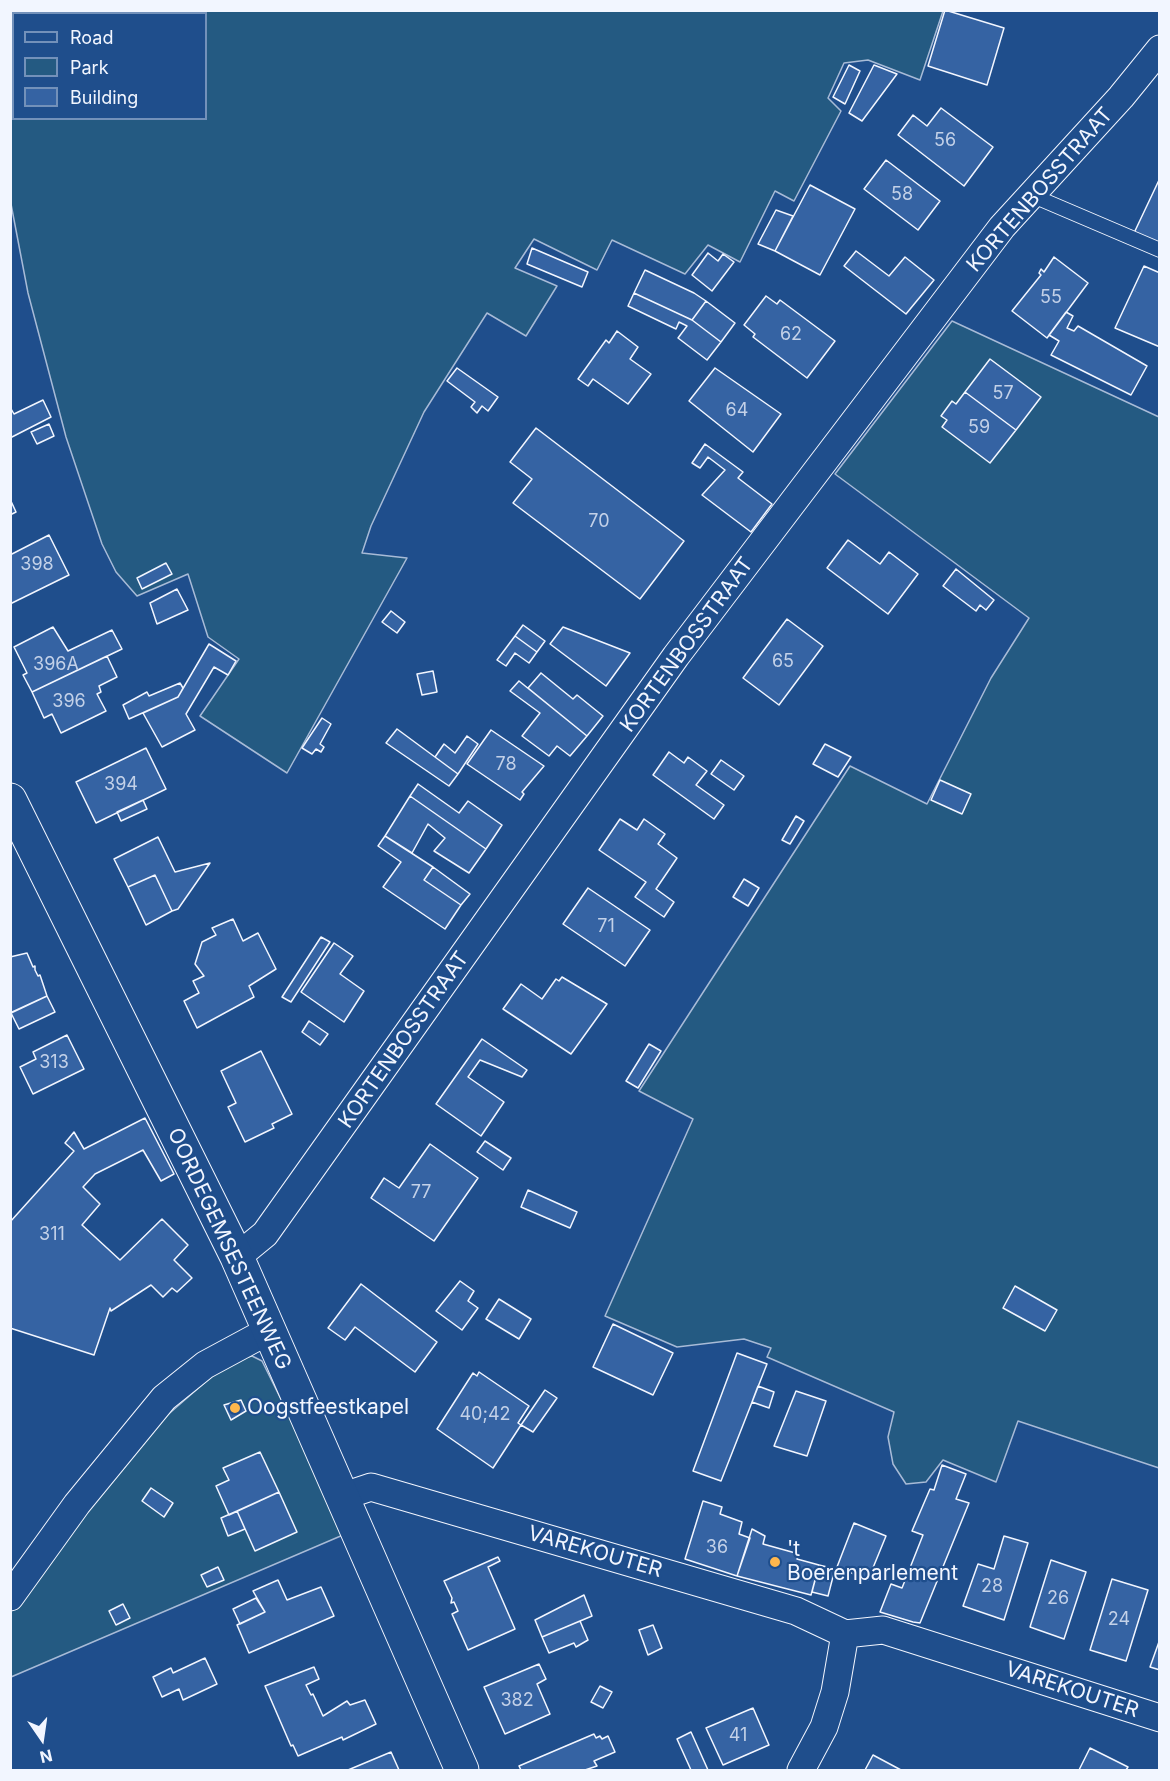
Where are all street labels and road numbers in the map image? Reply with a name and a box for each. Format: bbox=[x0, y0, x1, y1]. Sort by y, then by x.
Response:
street label: KORTENBOSSTRAAT bbox=[962, 103, 1118, 277]
street label: KORTENBOSSTRAAT bbox=[615, 553, 759, 737]
street label: KORTENBOSSTRAAT bbox=[333, 947, 475, 1133]
street label: OORDEGEMSESTEENWEG bbox=[162, 1124, 296, 1374]
street label: VAREKOUTER bbox=[525, 1521, 665, 1583]
street label: VAREKOUTER bbox=[1002, 1657, 1142, 1723]

